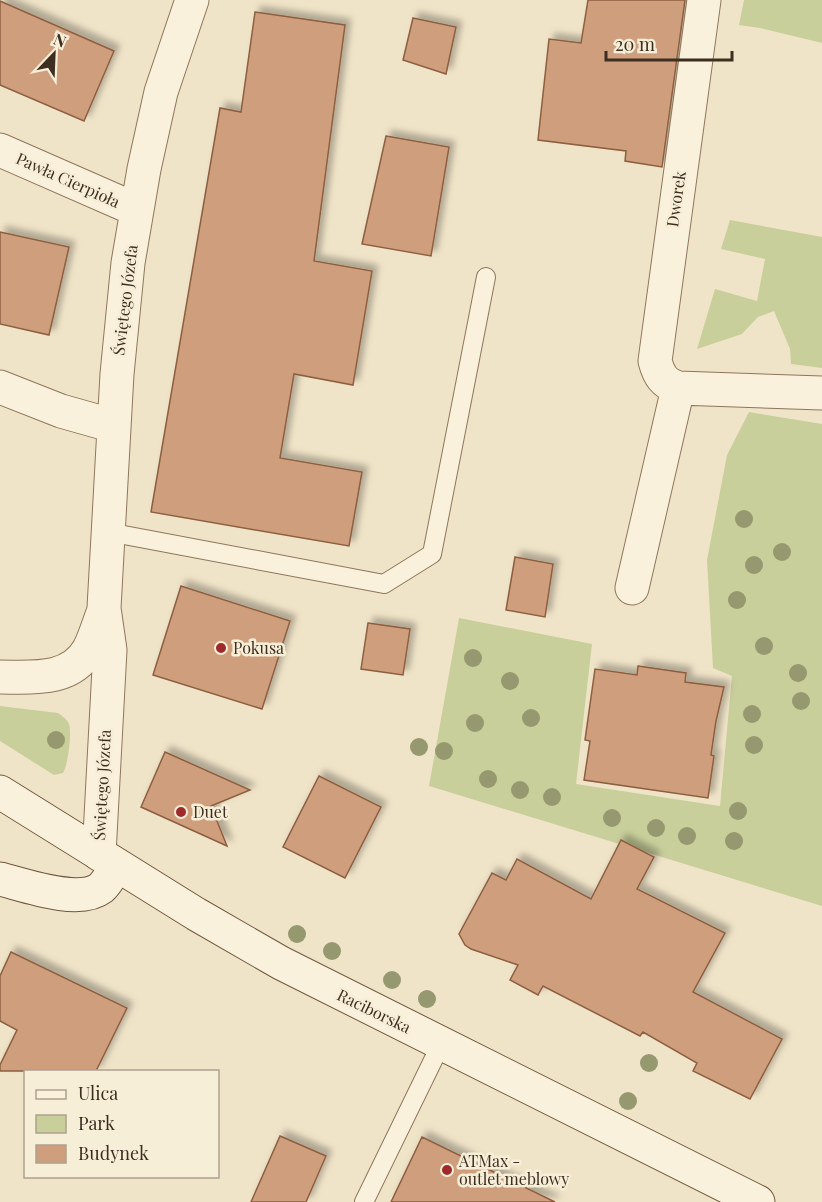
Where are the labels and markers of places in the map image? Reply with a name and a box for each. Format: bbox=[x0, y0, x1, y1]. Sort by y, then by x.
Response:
place label: Pokusa bbox=[233, 637, 284, 658]
marker: Pokusa bbox=[214, 641, 228, 655]
place label: Duet bbox=[193, 801, 228, 822]
marker: Duet bbox=[174, 805, 188, 819]
place label: ATMax - outlet meblowy bbox=[458, 1150, 569, 1189]
marker: ATMax - outlet meblowy bbox=[440, 1163, 454, 1177]

